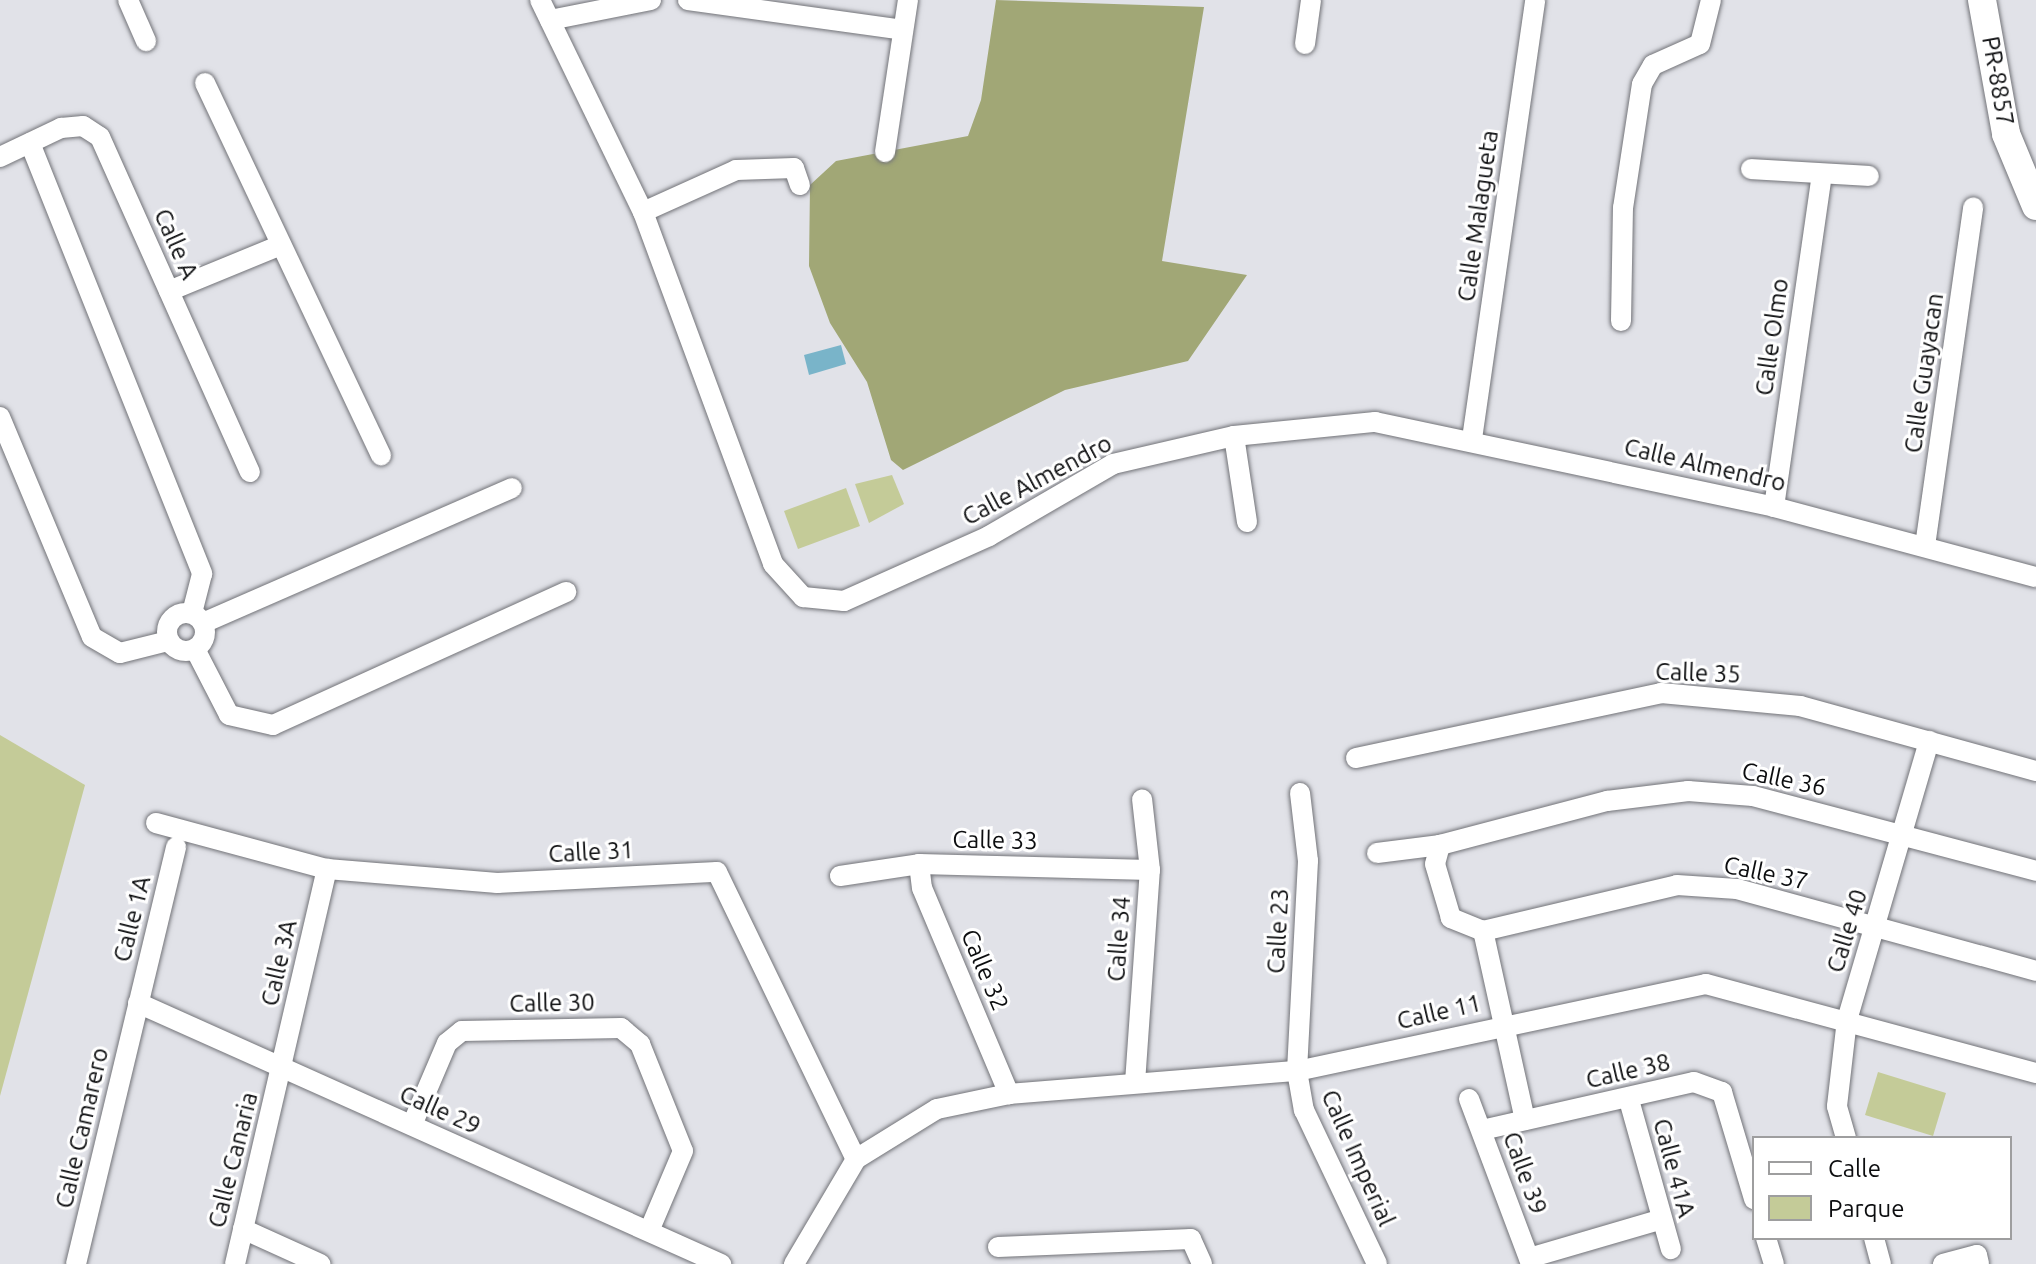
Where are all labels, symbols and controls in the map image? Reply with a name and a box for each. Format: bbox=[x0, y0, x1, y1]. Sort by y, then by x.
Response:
street label: PR-8857 bbox=[1976, 34, 2020, 128]
street label: Calle Malagueta bbox=[1452, 128, 1504, 304]
street label: Calle A bbox=[148, 204, 204, 284]
street label: Calle Olmo bbox=[1750, 277, 1794, 397]
street label: Calle Guayacan bbox=[1899, 291, 1949, 455]
street label: Calle Almendro bbox=[957, 429, 1117, 531]
street label: Calle Almendro bbox=[1621, 432, 1789, 498]
street label: Calle 35 bbox=[1655, 657, 1741, 689]
street label: Calle 36 bbox=[1739, 756, 1829, 802]
street label: Calle 33 bbox=[952, 825, 1038, 855]
street label: Calle 31 bbox=[548, 835, 634, 869]
street label: Calle 37 bbox=[1721, 850, 1811, 896]
street label: Calle 1A bbox=[107, 873, 157, 965]
street label: Calle 40 bbox=[1821, 886, 1873, 976]
street label: Calle 23 bbox=[1261, 888, 1295, 974]
street label: Calle 34 bbox=[1102, 895, 1136, 983]
street label: Calle 3A bbox=[255, 917, 303, 1009]
street label: Calle 32 bbox=[955, 925, 1015, 1015]
street label: Calle 30 bbox=[509, 988, 595, 1018]
street label: Calle 11 bbox=[1394, 988, 1484, 1036]
street label: Calle Camarero bbox=[50, 1045, 114, 1211]
street label: Calle 38 bbox=[1583, 1047, 1673, 1095]
street label: Calle 29 bbox=[395, 1079, 485, 1141]
street label: Calle Imperial bbox=[1315, 1085, 1401, 1231]
street label: Calle Canaria bbox=[202, 1089, 264, 1231]
street label: Calle 41A bbox=[1647, 1115, 1701, 1221]
street label: Calle 39 bbox=[1497, 1128, 1553, 1218]
legend bbox=[1752, 1136, 2012, 1240]
text: Calle bbox=[1828, 1155, 1881, 1182]
text: Parque bbox=[1828, 1195, 1905, 1222]

